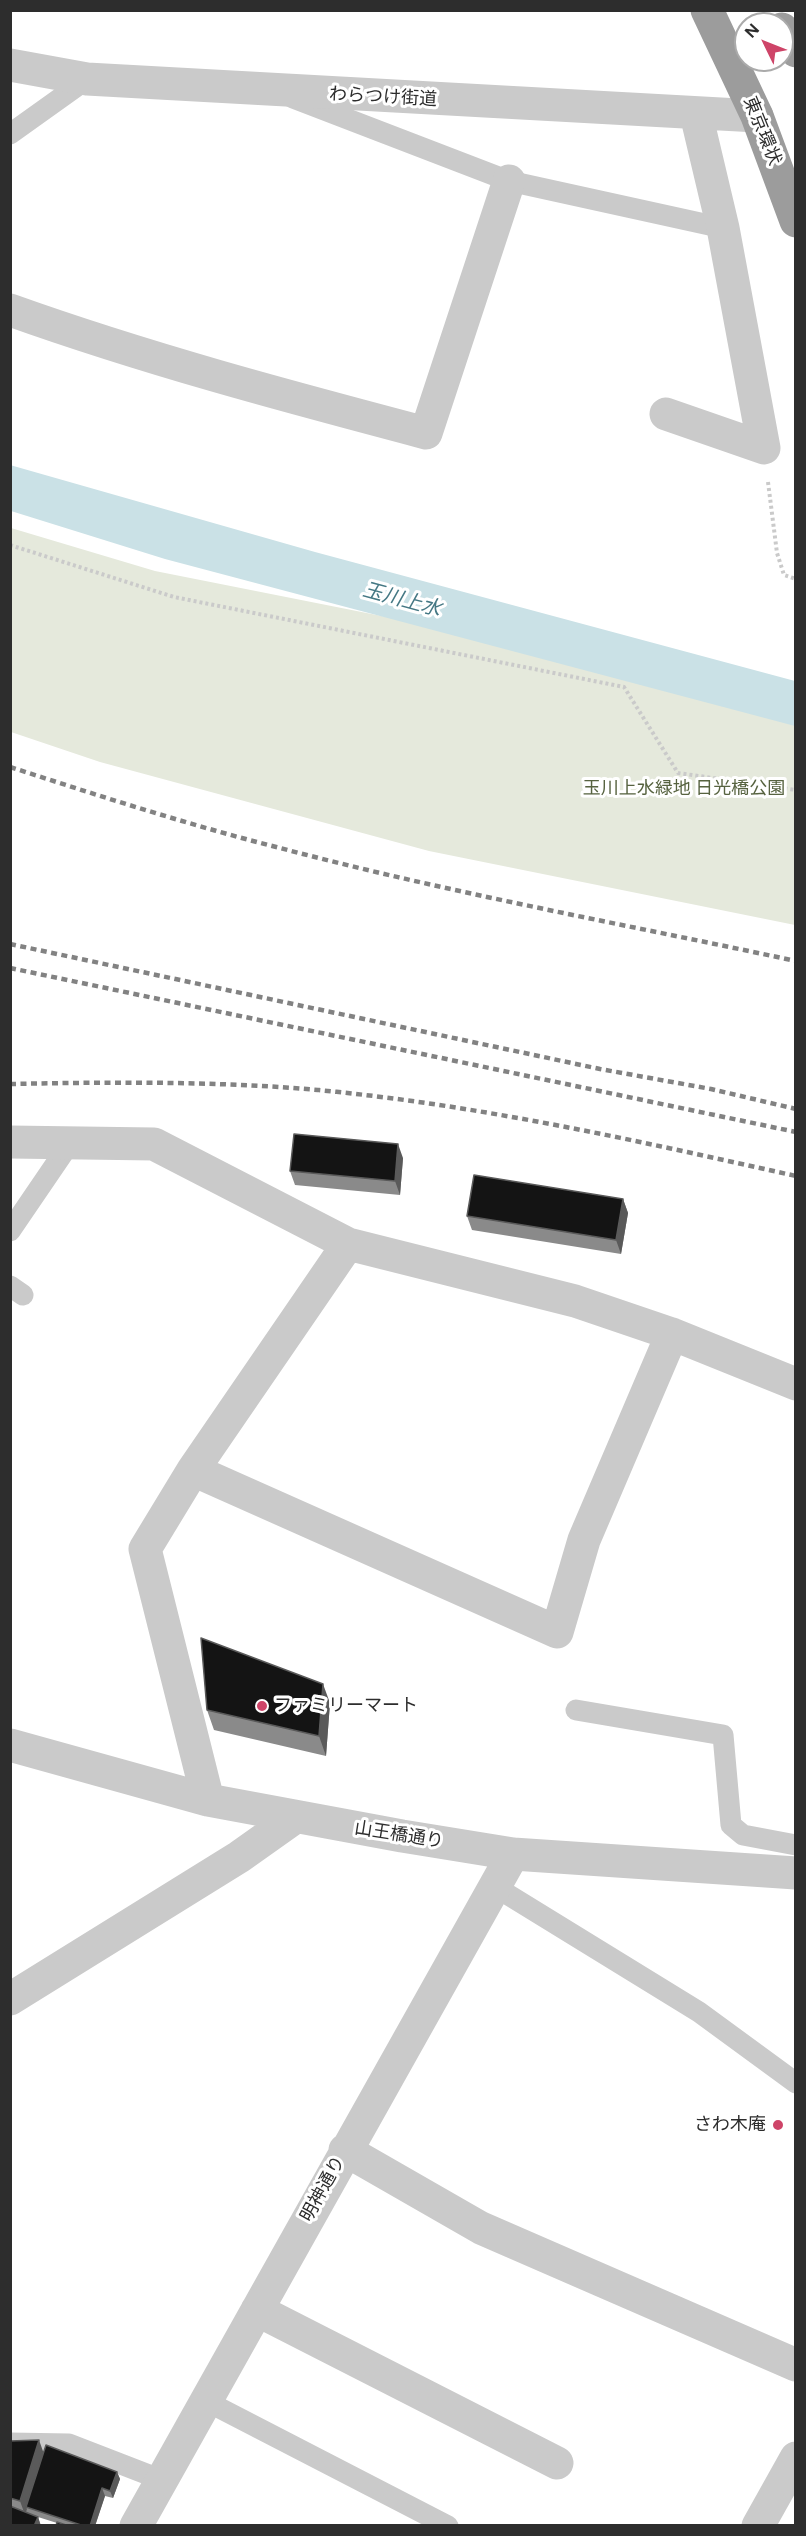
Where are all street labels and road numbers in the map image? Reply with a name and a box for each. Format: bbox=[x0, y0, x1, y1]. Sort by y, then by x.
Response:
street label: わらつけ街道 bbox=[329, 83, 437, 111]
street label: 東京環状 bbox=[739, 94, 785, 168]
street label: 山王橋通り bbox=[353, 1817, 445, 1853]
street label: 明神通り bbox=[296, 2152, 350, 2226]

